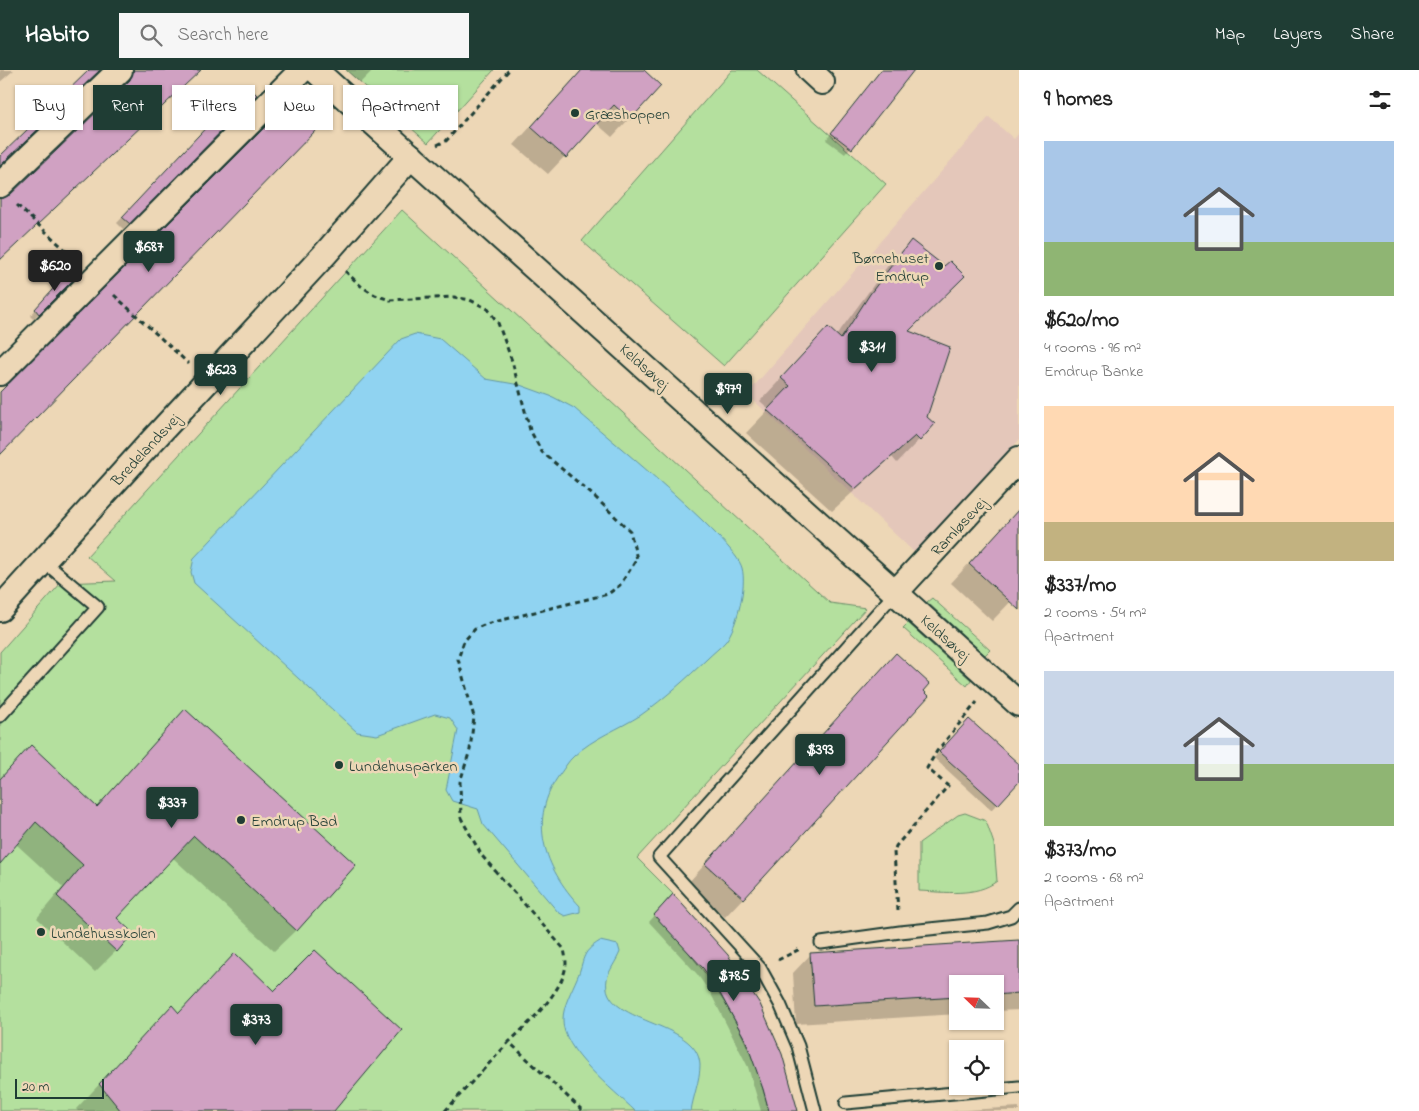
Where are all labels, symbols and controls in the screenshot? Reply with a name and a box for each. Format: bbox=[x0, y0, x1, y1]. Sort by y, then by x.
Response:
search box bbox=[119, 13, 469, 58]
text: Habito bbox=[25, 18, 89, 53]
icon: search bbox=[137, 21, 165, 49]
text: Search here bbox=[177, 22, 268, 49]
text: Map bbox=[1215, 22, 1245, 48]
text: Layers bbox=[1273, 22, 1323, 48]
text: Share bbox=[1351, 22, 1394, 48]
chip: Buy bbox=[15, 85, 83, 130]
chip: Rent bbox=[93, 85, 162, 130]
chip: Filters bbox=[172, 85, 255, 130]
chip: New bbox=[265, 85, 333, 130]
chip: Apartment bbox=[343, 85, 458, 130]
text: 9 homes bbox=[1044, 85, 1113, 115]
icon: filters bbox=[1366, 86, 1394, 114]
place label: Græshoppen bbox=[585, 103, 670, 127]
marker: Græshoppen bbox=[569, 107, 581, 119]
icon: home bbox=[1174, 174, 1264, 264]
pin: $687 bbox=[119, 230, 179, 273]
text: $687 bbox=[134, 235, 164, 259]
place label: Børnehuset Emdrup bbox=[852, 247, 930, 289]
pin: $620 bbox=[25, 250, 85, 292]
text: $620 bbox=[39, 254, 71, 278]
marker: Børnehuset Emdrup bbox=[933, 260, 945, 272]
text: $620/mo bbox=[1044, 306, 1119, 336]
pin: $311 bbox=[842, 330, 902, 373]
text: $311 bbox=[859, 335, 885, 359]
text: 4 rooms · 96 m² bbox=[1044, 336, 1141, 360]
street label: Keldsøvej bbox=[613, 338, 675, 397]
pin: $623 bbox=[191, 354, 251, 396]
text: $623 bbox=[205, 358, 237, 382]
text: Emdrup Banke bbox=[1044, 360, 1143, 384]
pin: $979 bbox=[698, 372, 758, 415]
text: $979 bbox=[715, 377, 741, 401]
street label: Bredelandsvej bbox=[105, 408, 187, 493]
icon: home bbox=[1174, 439, 1264, 529]
street label: Ramløsevej bbox=[926, 492, 994, 562]
text: $337/mo bbox=[1044, 571, 1116, 601]
text: 2 rooms · 54 m² bbox=[1044, 601, 1146, 625]
street label: Keldsøvej bbox=[914, 609, 976, 668]
text: Apartment bbox=[1044, 625, 1114, 649]
icon: home bbox=[1174, 704, 1264, 794]
pin: $393 bbox=[790, 734, 850, 776]
text: $393 bbox=[806, 738, 834, 762]
place label: Lundehusparken bbox=[349, 755, 457, 779]
marker: Lundehusparken bbox=[333, 759, 345, 771]
pin: $337 bbox=[142, 786, 202, 829]
text: $337 bbox=[157, 791, 187, 815]
place label: Emdrup Bad bbox=[251, 810, 337, 834]
marker: Emdrup Bad bbox=[235, 814, 247, 826]
text: $373/mo bbox=[1044, 836, 1116, 866]
text: 2 rooms · 68 m² bbox=[1044, 866, 1144, 890]
text: Apartment bbox=[1044, 890, 1114, 914]
place label: Lundehusskolen bbox=[51, 922, 156, 946]
marker: Lundehusskolen bbox=[35, 926, 47, 938]
pin: $785 bbox=[704, 960, 764, 1002]
text: $785 bbox=[718, 964, 750, 988]
north arrow bbox=[949, 975, 1004, 1030]
map controls bbox=[949, 975, 1004, 1095]
pin: $373 bbox=[226, 1004, 286, 1046]
text: $373 bbox=[241, 1008, 271, 1032]
button: locate bbox=[949, 1040, 1004, 1095]
scale bar bbox=[15, 1076, 104, 1099]
text: 20 m bbox=[22, 1077, 49, 1098]

